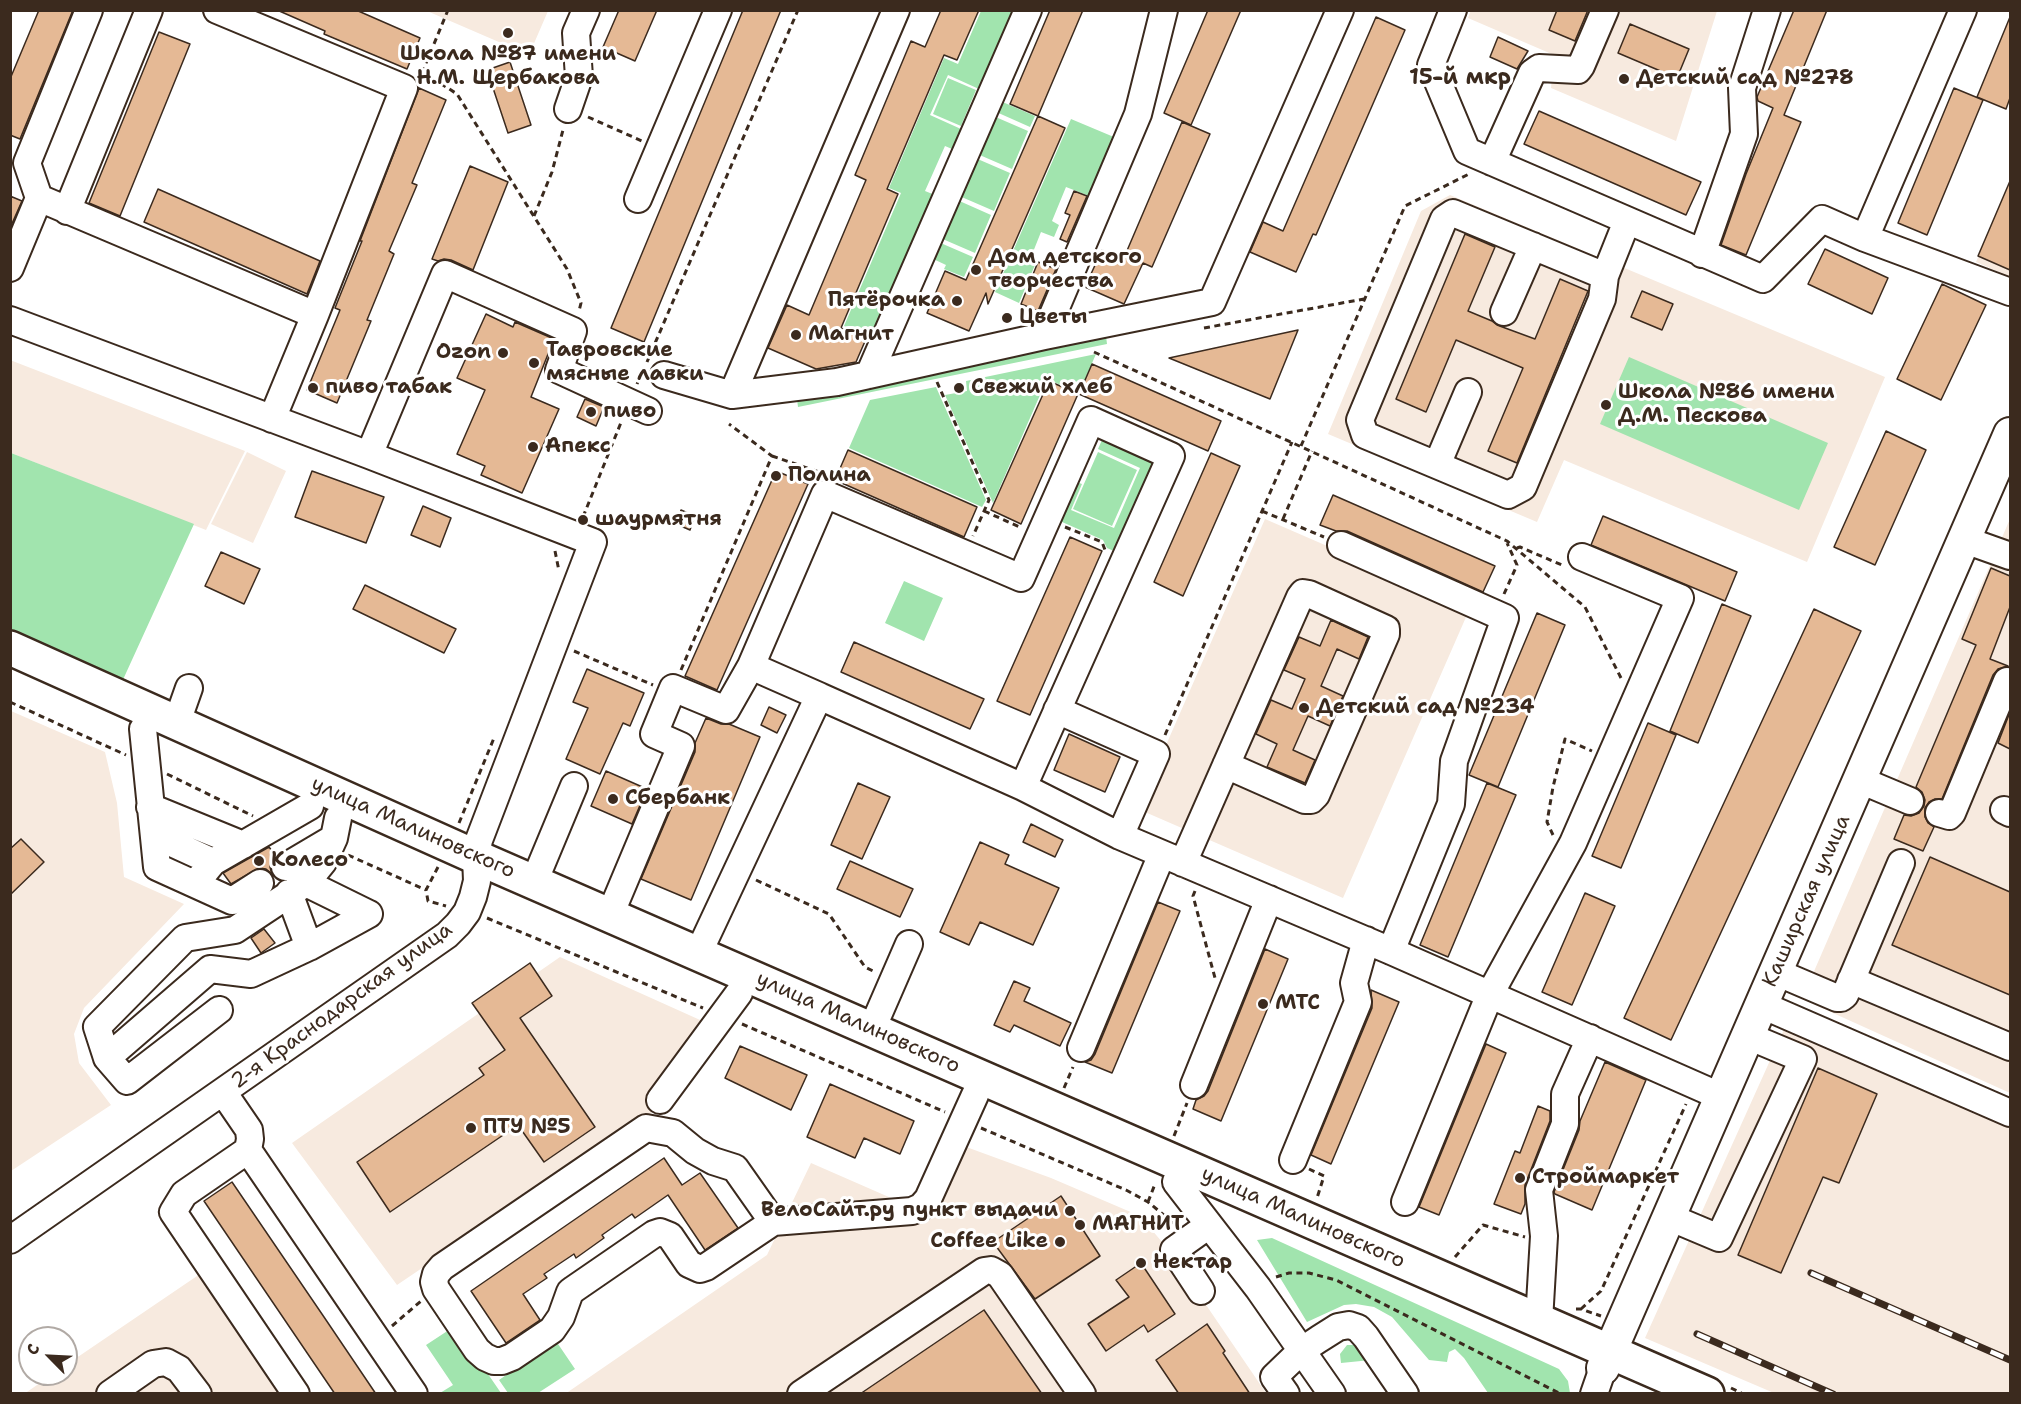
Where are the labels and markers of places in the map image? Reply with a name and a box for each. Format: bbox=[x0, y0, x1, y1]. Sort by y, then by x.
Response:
marker: Школа №87 имени Н.М. Щербакова bbox=[501, 26, 515, 40]
place label: Школа №87 имени Н.М. Щербакова bbox=[400, 42, 616, 92]
place label: Детский сад №278 bbox=[1636, 66, 1854, 92]
marker: Детский сад №278 bbox=[1617, 72, 1631, 86]
place label: Дом детского творчества bbox=[988, 245, 1142, 295]
marker: Дом детского творчества bbox=[969, 263, 983, 277]
place label: Пятёрочка bbox=[828, 288, 945, 314]
marker: Пятёрочка bbox=[950, 294, 964, 308]
place label: Цветы bbox=[1019, 305, 1087, 331]
marker: Цветы bbox=[1000, 311, 1014, 325]
place label: Магнит bbox=[808, 322, 894, 348]
marker: Магнит bbox=[789, 328, 803, 342]
place label: Тавровские мясные лавки bbox=[546, 338, 704, 388]
place label: Ozon bbox=[436, 340, 491, 366]
marker: Ozon bbox=[496, 346, 510, 360]
marker: Тавровские мясные лавки bbox=[527, 356, 541, 370]
place label: пиво табак bbox=[325, 375, 452, 401]
place label: Свежий хлеб bbox=[971, 375, 1112, 401]
place label: Школа №86 имени Д.М. Пескова bbox=[1618, 380, 1835, 430]
marker: пиво табак bbox=[306, 381, 320, 395]
marker: Свежий хлеб bbox=[952, 381, 966, 395]
marker: Школа №86 имени Д.М. Пескова bbox=[1599, 398, 1613, 412]
place label: пиво bbox=[603, 399, 656, 425]
marker: пиво bbox=[584, 405, 598, 419]
place label: Апекс bbox=[545, 434, 611, 460]
marker: Апекс bbox=[526, 440, 540, 454]
place label: Полина bbox=[788, 463, 871, 489]
marker: Полина bbox=[769, 469, 783, 483]
place label: шаурмятня bbox=[595, 507, 722, 533]
marker: шаурмятня bbox=[576, 513, 590, 527]
place label: Детский сад №234 bbox=[1316, 695, 1534, 721]
marker: Детский сад №234 bbox=[1297, 701, 1311, 715]
place label: Сбербанк bbox=[625, 786, 730, 812]
marker: Сбербанк bbox=[606, 792, 620, 806]
place label: Колесо bbox=[271, 848, 348, 874]
marker: Колесо bbox=[252, 854, 266, 868]
place label: МТС bbox=[1275, 991, 1320, 1017]
marker: МТС bbox=[1256, 997, 1270, 1011]
place label: ПТУ №5 bbox=[483, 1115, 571, 1141]
marker: ПТУ №5 bbox=[464, 1121, 478, 1135]
place label: Строймаркет bbox=[1532, 1165, 1679, 1191]
marker: Строймаркет bbox=[1513, 1171, 1527, 1185]
place label: ВелоСайт.ру пункт выдачи bbox=[761, 1198, 1058, 1224]
marker: ВелоСайт.ру пункт выдачи bbox=[1063, 1204, 1077, 1218]
place label: МАГНИТ bbox=[1092, 1212, 1184, 1238]
marker: МАГНИТ bbox=[1073, 1218, 1087, 1232]
place label: Coffee Like bbox=[930, 1229, 1048, 1255]
marker: Coffee Like bbox=[1053, 1235, 1067, 1249]
place label: Нектар bbox=[1153, 1250, 1232, 1276]
marker: Нектар bbox=[1134, 1256, 1148, 1270]

